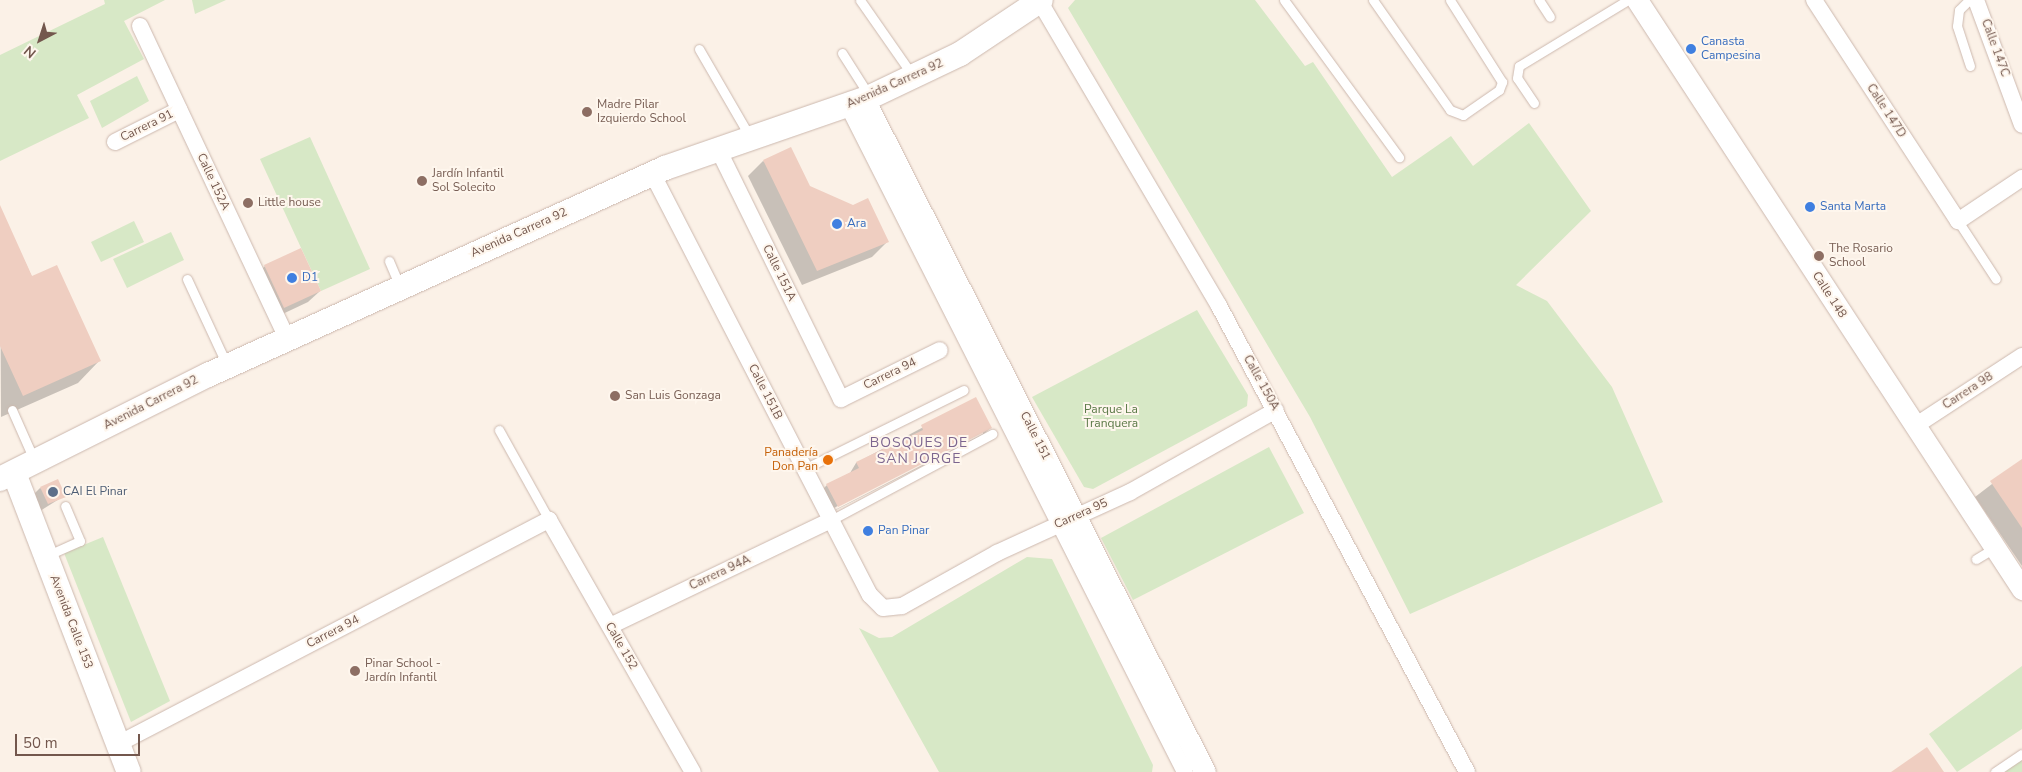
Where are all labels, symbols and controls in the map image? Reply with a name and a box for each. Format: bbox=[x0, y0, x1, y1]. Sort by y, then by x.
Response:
north arrow bbox=[15, 15, 65, 65]
street label: Calle 147C bbox=[1978, 17, 2012, 79]
place label: Canasta Campesina bbox=[1701, 35, 1761, 63]
text: N bbox=[20, 41, 40, 63]
marker: Canasta Campesina bbox=[1685, 43, 1697, 55]
street label: Avenida Carrera 92 bbox=[844, 56, 946, 112]
street label: Calle 147D bbox=[1863, 81, 1909, 141]
place label: Madre Pilar Izquierdo School bbox=[597, 98, 686, 126]
marker: Madre Pilar Izquierdo School bbox=[581, 106, 593, 118]
street label: Carrera 91 bbox=[118, 107, 176, 145]
street label: Calle 152A bbox=[194, 151, 232, 213]
place label: Jardín Infantil Sol Solecito bbox=[432, 167, 504, 195]
marker: Jardín Infantil Sol Solecito bbox=[416, 175, 428, 187]
place label: Little house bbox=[258, 196, 321, 210]
marker: Little house bbox=[242, 197, 254, 209]
place label: Santa Marta bbox=[1820, 200, 1886, 214]
marker: Santa Marta bbox=[1804, 201, 1816, 213]
street label: Avenida Carrera 92 bbox=[468, 205, 570, 261]
place label: Ara bbox=[847, 217, 866, 231]
marker: Ara bbox=[831, 218, 843, 230]
street label: Calle 151A bbox=[759, 242, 799, 304]
place label: The Rosario School bbox=[1829, 242, 1893, 270]
marker: The Rosario School bbox=[1813, 250, 1825, 262]
street label: Calle 148 bbox=[1809, 269, 1849, 321]
place label: D1 bbox=[302, 271, 318, 285]
marker: D1 bbox=[286, 272, 298, 284]
street label: Calle 150A bbox=[1240, 353, 1282, 413]
street label: Carrera 94 bbox=[861, 355, 919, 393]
street label: Calle 151B bbox=[745, 362, 785, 422]
street label: Carrera 98 bbox=[1940, 369, 1996, 413]
street label: Avenida Carrera 92 bbox=[101, 373, 201, 433]
place label: San Luis Gonzaga bbox=[625, 389, 721, 403]
marker: San Luis Gonzaga bbox=[609, 390, 621, 402]
park label: Parque La Tranquera bbox=[1084, 403, 1138, 431]
street label: Calle 151 bbox=[1017, 409, 1053, 463]
district label: BOSQUES DE SAN JORGE bbox=[868, 435, 970, 468]
place label: Panadería Don Pan bbox=[764, 446, 818, 474]
marker: Panadería Don Pan bbox=[822, 454, 834, 466]
place label: CAI El Pinar bbox=[63, 485, 127, 499]
marker: CAI El Pinar bbox=[47, 486, 59, 498]
street label: Carrera 95 bbox=[1052, 496, 1110, 532]
place label: Pan Pinar bbox=[878, 524, 929, 538]
marker: Pan Pinar bbox=[862, 525, 874, 537]
street label: Carrera 94A bbox=[687, 553, 753, 593]
street label: Avenida Calle 153 bbox=[46, 573, 96, 671]
street label: Carrera 94 bbox=[304, 613, 362, 651]
street label: Calle 152 bbox=[602, 620, 640, 672]
place label: Pinar School - Jardín Infantil bbox=[365, 657, 441, 685]
marker: Pinar School - Jardín Infantil bbox=[349, 665, 361, 677]
scale bar bbox=[18, 724, 142, 756]
text: 50 m bbox=[23, 733, 58, 753]

